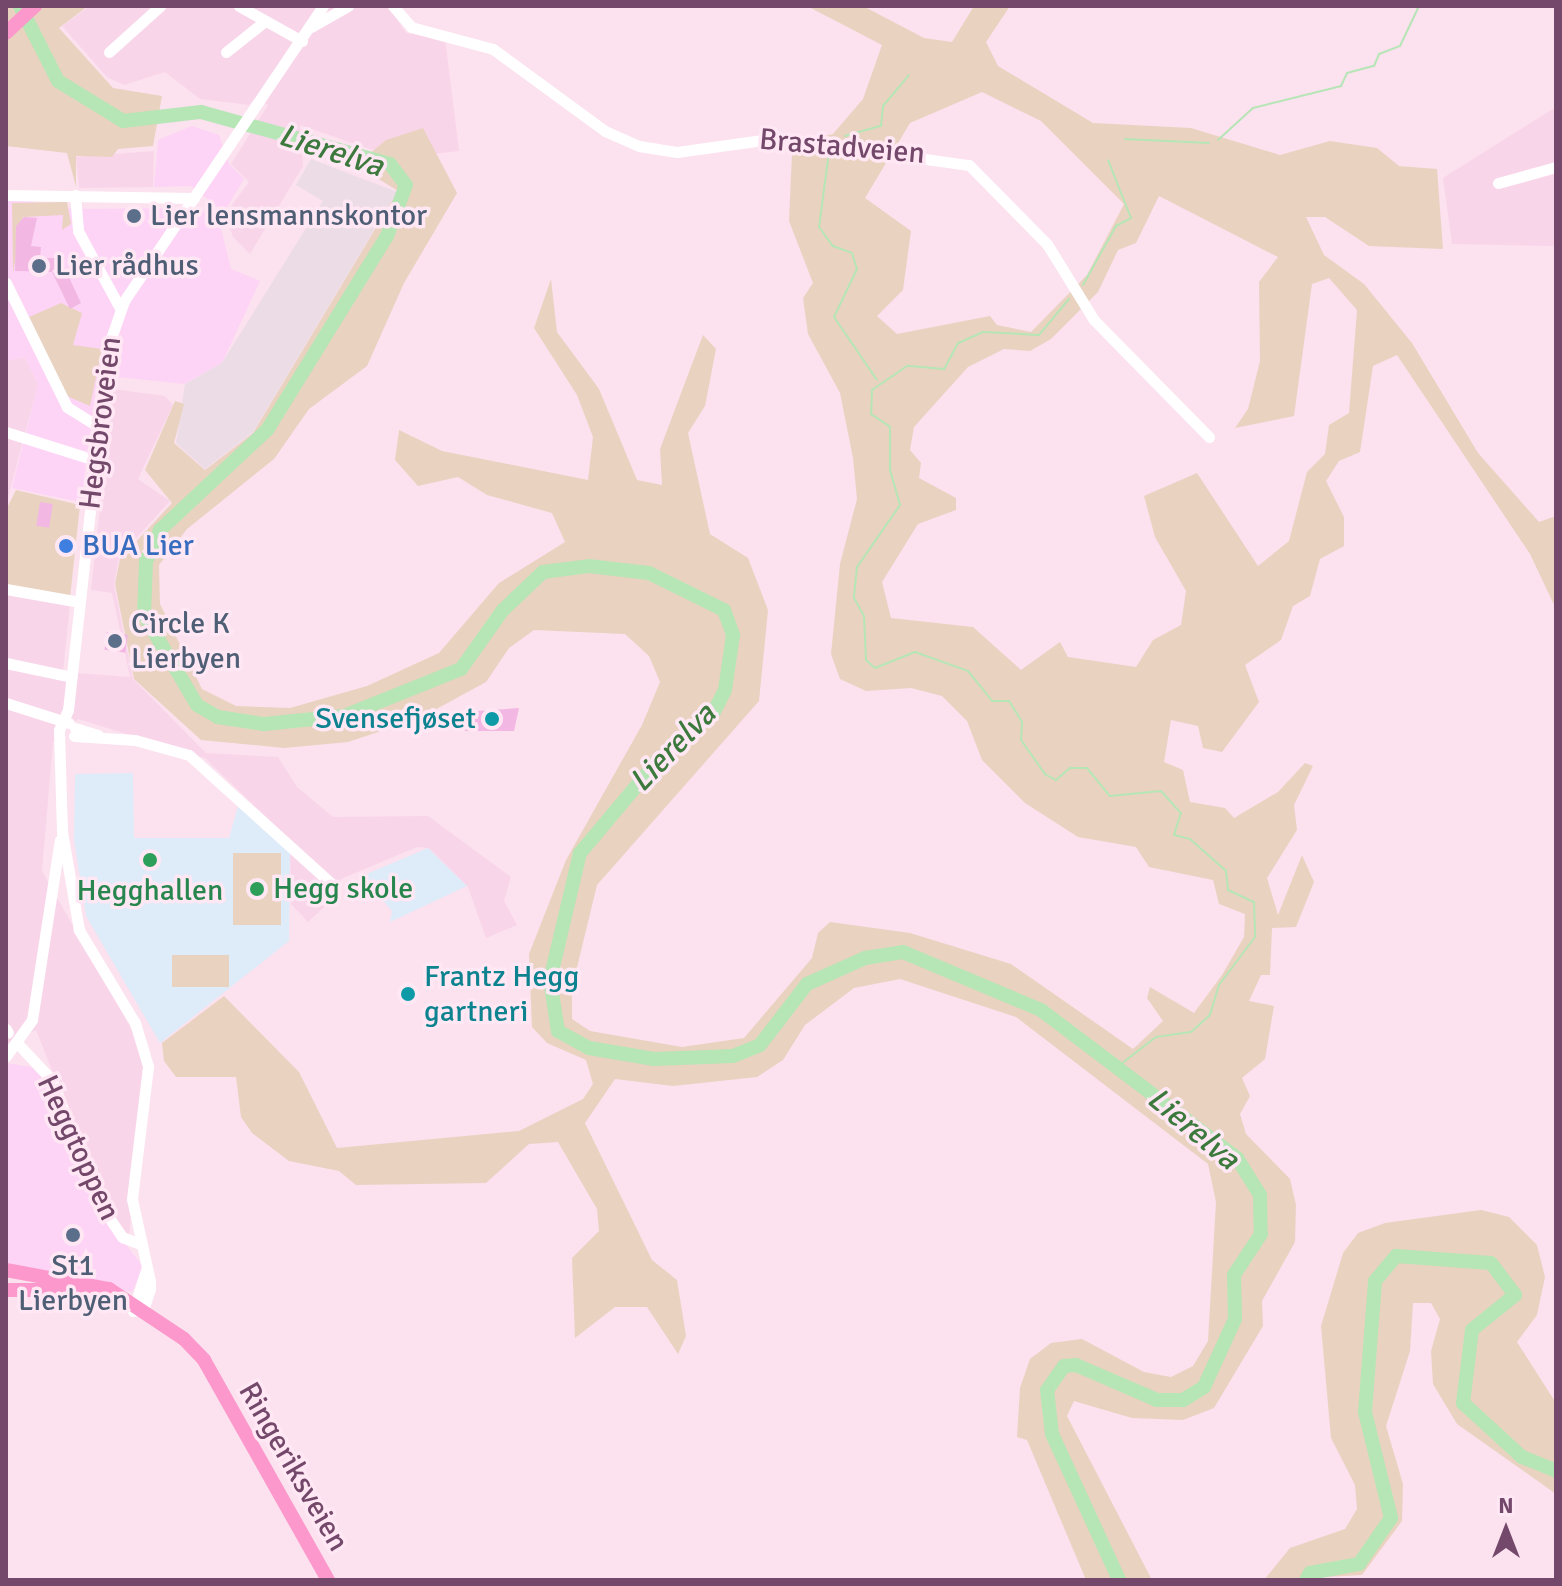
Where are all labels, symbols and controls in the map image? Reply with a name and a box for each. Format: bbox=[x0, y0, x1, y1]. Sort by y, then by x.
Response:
water label: Lierelva bbox=[274, 116, 388, 186]
street label: Brastadveien bbox=[758, 122, 926, 172]
place label: Lier lensmannskontor bbox=[150, 198, 427, 234]
marker: Lier lensmannskontor bbox=[125, 207, 143, 225]
place label: Lier rådhus bbox=[55, 248, 199, 284]
marker: Lier rådhus bbox=[30, 257, 48, 275]
street label: Hegsbroveien bbox=[73, 335, 129, 511]
place label: BUA Lier bbox=[82, 528, 194, 564]
marker: BUA Lier bbox=[57, 537, 75, 555]
place label: Circle K Lierbyen bbox=[131, 606, 241, 676]
marker: Circle K Lierbyen bbox=[106, 632, 124, 650]
water label: Lierelva bbox=[622, 696, 724, 800]
place label: Svensefjøset bbox=[315, 701, 476, 737]
marker: Svensefjøset bbox=[483, 710, 501, 728]
marker: Hegghallen bbox=[141, 851, 159, 869]
place label: Hegg skole bbox=[273, 871, 413, 907]
place label: Hegghallen bbox=[77, 873, 223, 909]
marker: Hegg skole bbox=[248, 880, 266, 898]
place label: Frantz Hegg gartneri bbox=[424, 959, 579, 1030]
marker: Frantz Hegg gartneri bbox=[399, 985, 417, 1003]
street label: Heggtoppen bbox=[29, 1070, 127, 1226]
water label: Lierelva bbox=[1139, 1080, 1247, 1178]
marker: St1 Lierbyen bbox=[64, 1226, 82, 1244]
place label: St1 Lierbyen bbox=[18, 1248, 128, 1318]
street label: Ringeriksveien bbox=[230, 1376, 356, 1558]
north arrow bbox=[1466, 1490, 1546, 1570]
text: N bbox=[1498, 1492, 1514, 1519]

